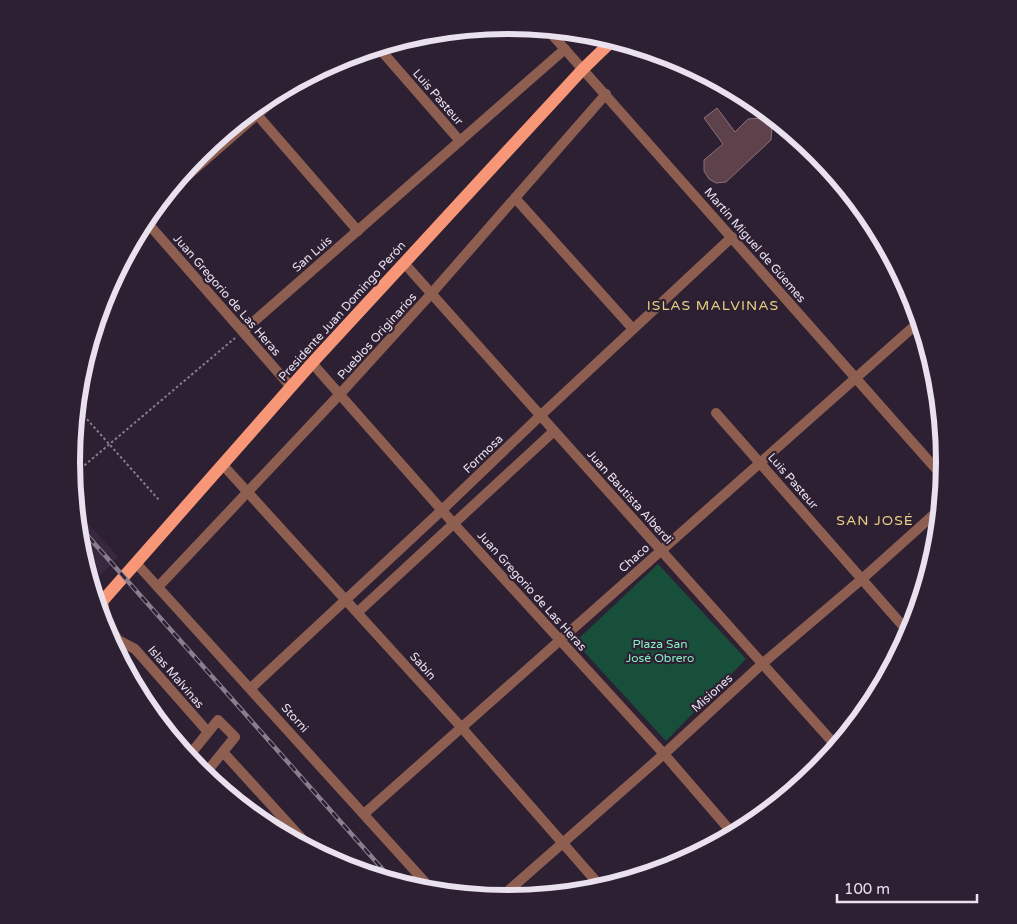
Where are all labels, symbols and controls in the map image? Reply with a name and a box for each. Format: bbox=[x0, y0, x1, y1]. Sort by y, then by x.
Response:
street label: Luis Pasteur bbox=[410, 66, 466, 128]
street label: Martín Miguel de Güemes bbox=[701, 185, 809, 305]
street label: Juan Gregorio de Las Heras bbox=[171, 232, 284, 359]
street label: San Luis bbox=[289, 233, 335, 275]
street label: Presidente Juan Domingo Perón bbox=[276, 238, 408, 384]
street label: Pueblos Originarios bbox=[335, 290, 420, 382]
district label: ISLAS MALVINAS bbox=[647, 297, 779, 314]
street label: Formosa bbox=[460, 432, 506, 476]
street label: Juan Bautista Alberdi bbox=[584, 447, 676, 547]
street label: Luis Pasteur bbox=[765, 450, 821, 512]
district label: SAN JOSÉ bbox=[836, 512, 914, 529]
street label: Juan Gregorio de Las Heras bbox=[475, 528, 590, 654]
street label: Chaco bbox=[616, 541, 652, 575]
park label: Plaza San José Obrero bbox=[626, 637, 694, 665]
street label: Islas Malvinas bbox=[145, 643, 207, 711]
street label: Sabín bbox=[407, 649, 439, 683]
street label: Misiones bbox=[689, 671, 736, 715]
street label: Storni bbox=[278, 701, 312, 735]
scale bar bbox=[837, 872, 977, 904]
text: 100 m bbox=[844, 880, 890, 898]

